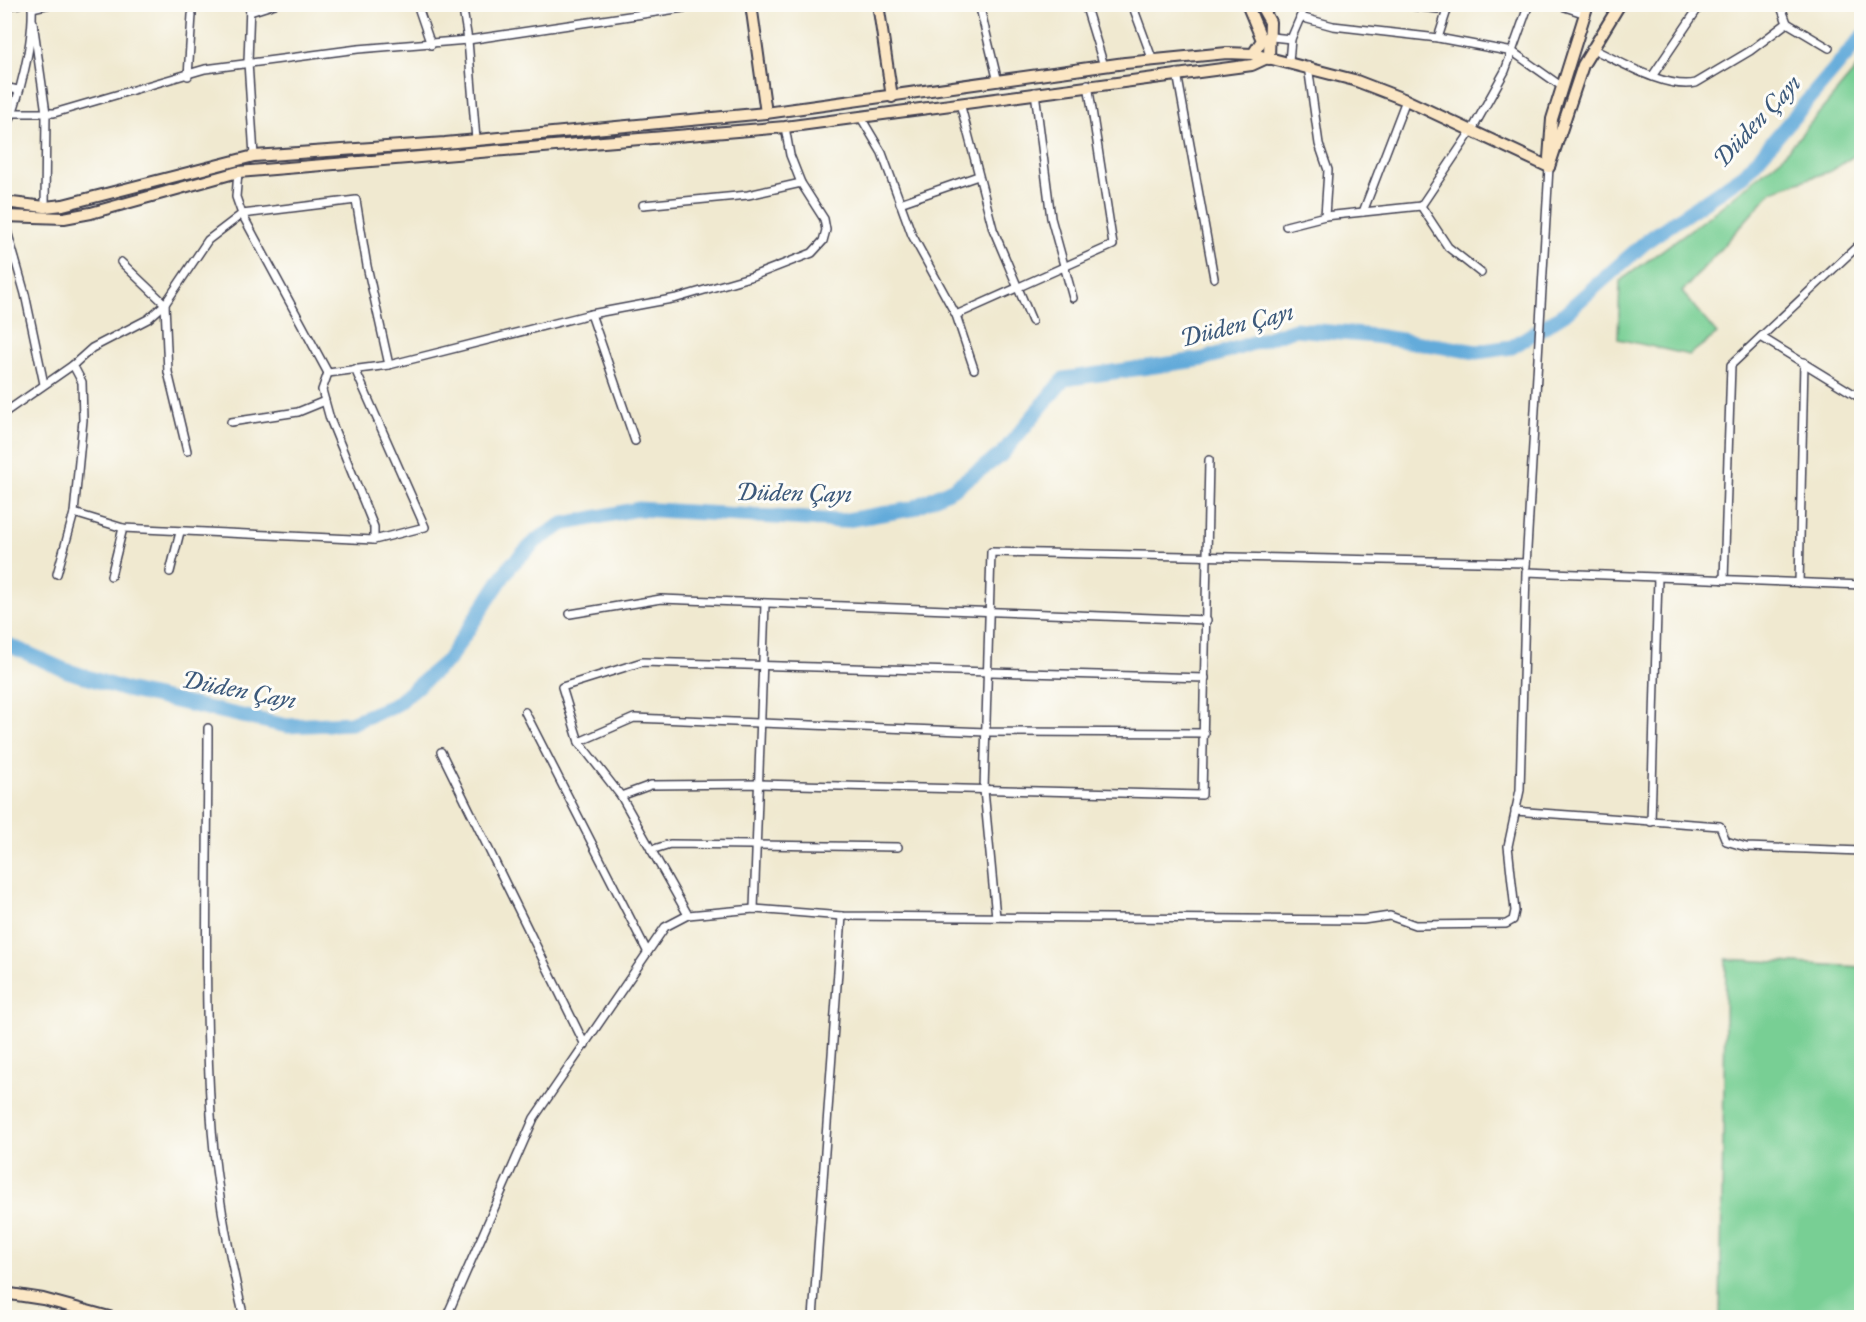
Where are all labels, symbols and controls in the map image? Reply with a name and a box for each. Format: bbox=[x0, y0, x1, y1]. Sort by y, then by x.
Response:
water label: Düden Çayı bbox=[1707, 68, 1807, 174]
water label: Düden Çayı bbox=[1177, 296, 1297, 354]
water label: Düden Çayı bbox=[736, 477, 852, 509]
water label: Düden Çayı bbox=[179, 664, 299, 716]

